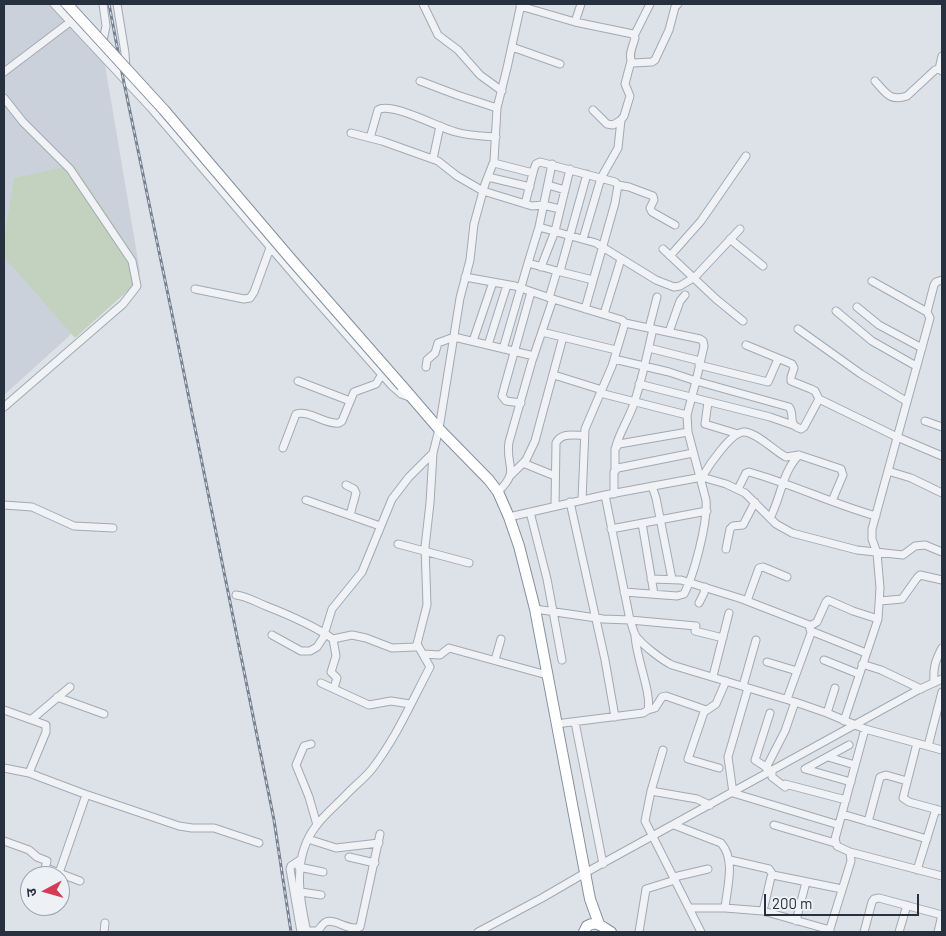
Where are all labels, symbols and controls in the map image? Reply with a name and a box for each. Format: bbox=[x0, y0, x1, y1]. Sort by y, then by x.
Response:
north arrow bbox=[20, 866, 70, 916]
scale bar bbox=[766, 884, 921, 916]
text: उ bbox=[22, 888, 39, 897]
text: 200 m bbox=[772, 894, 812, 912]

